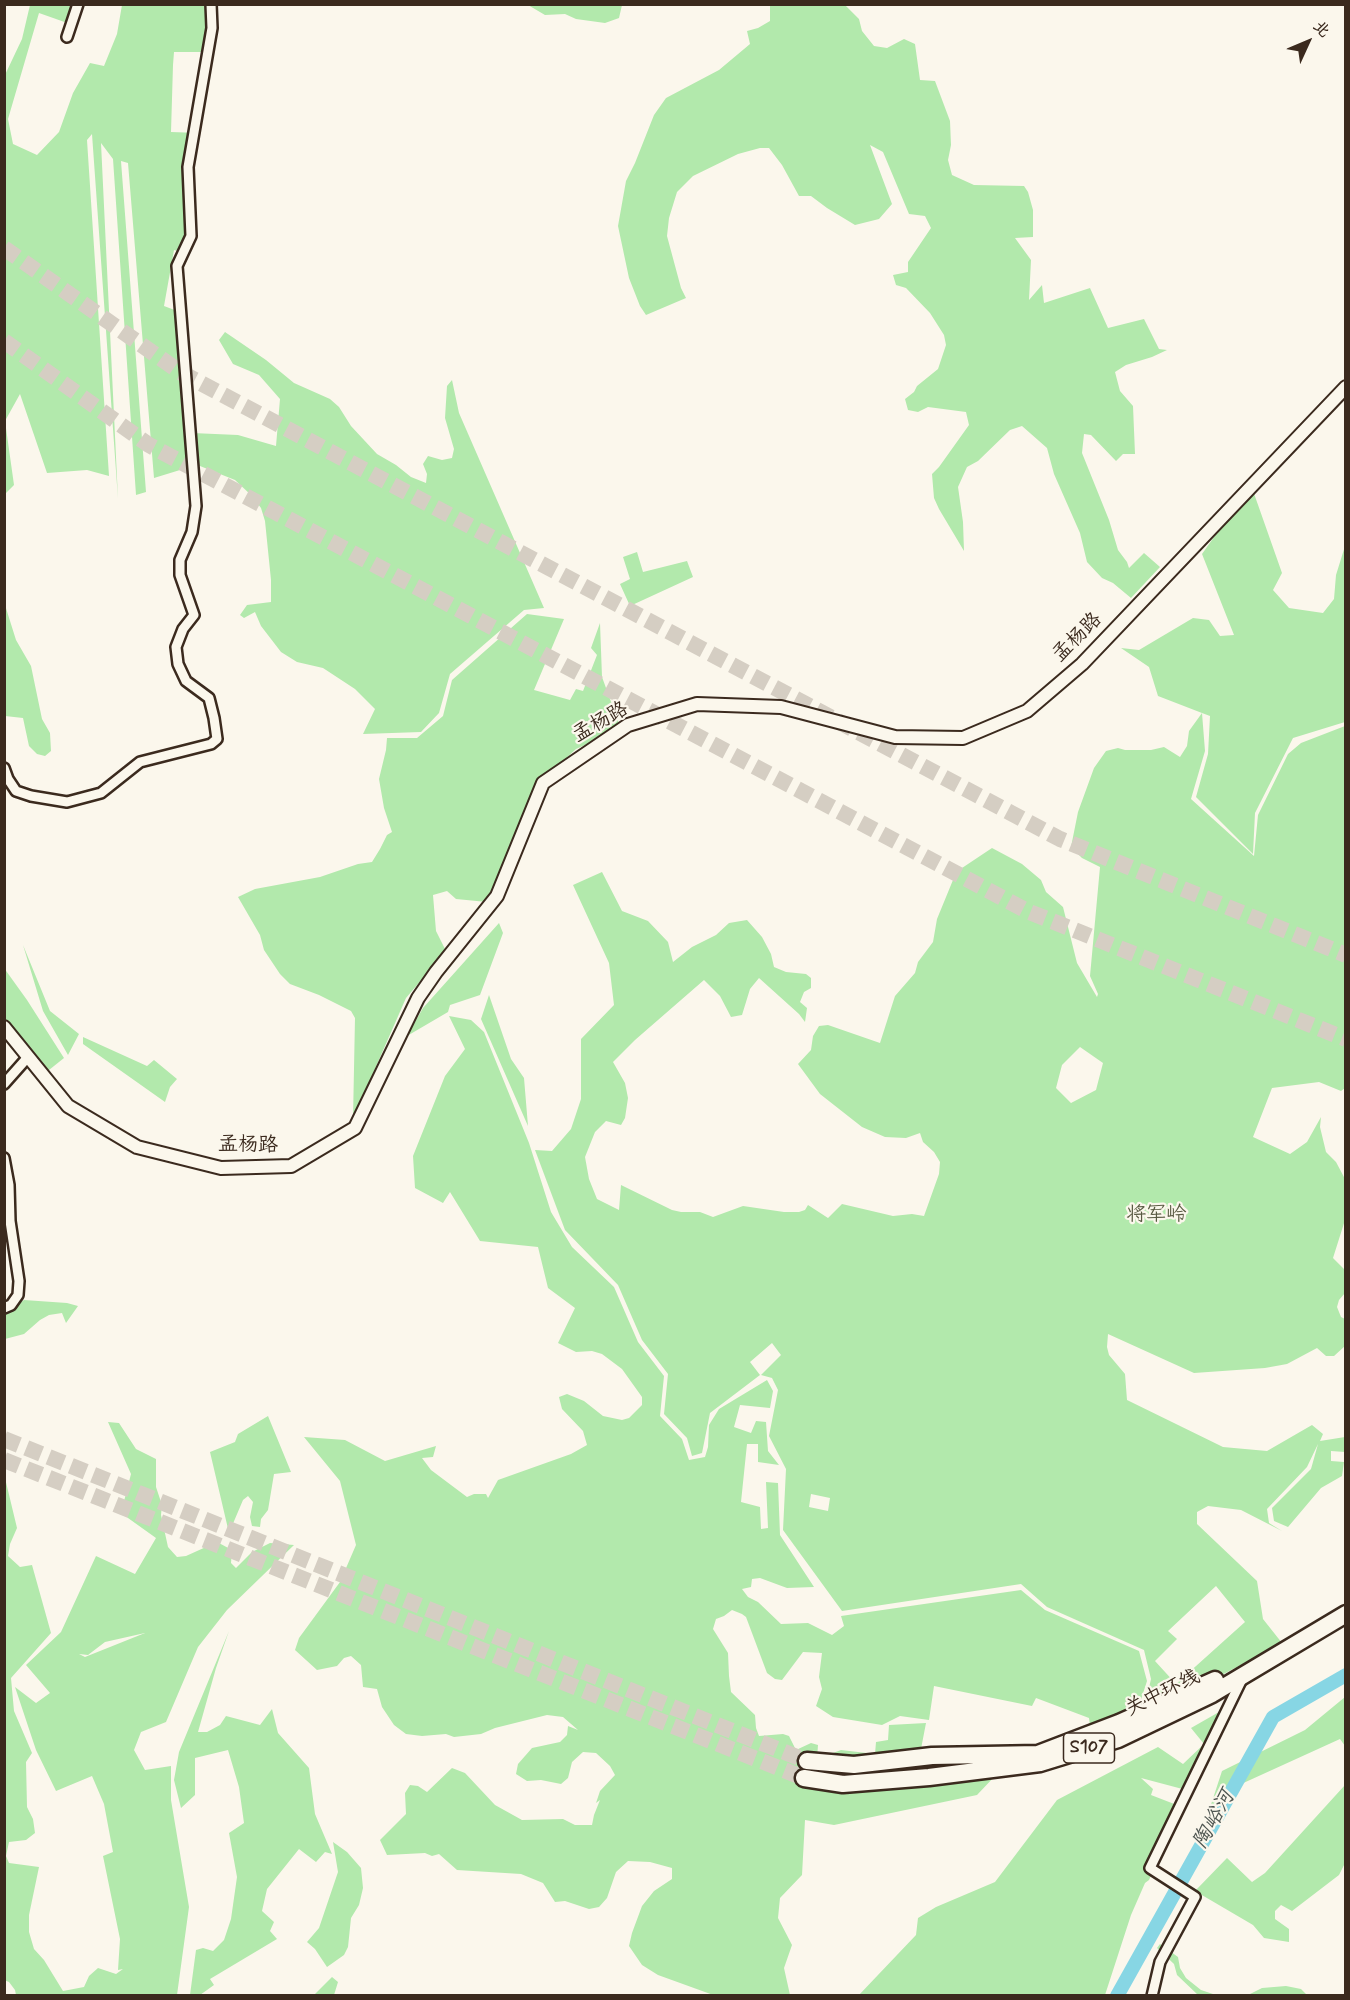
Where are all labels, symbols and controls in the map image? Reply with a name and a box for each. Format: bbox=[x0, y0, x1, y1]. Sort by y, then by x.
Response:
north arrow bbox=[1278, 12, 1338, 72]
text: 北 bbox=[1308, 16, 1334, 42]
street label: 孟杨路 bbox=[1048, 608, 1108, 668]
street label: 孟杨路 bbox=[569, 698, 633, 748]
street label: 孟杨路 bbox=[218, 1133, 278, 1159]
park label: 将军岭 bbox=[1126, 1204, 1186, 1228]
street label: 关中环线 bbox=[1122, 1666, 1204, 1722]
road number: S107 bbox=[1064, 1733, 1114, 1763]
water label: 陶峪河 bbox=[1189, 1786, 1241, 1854]

